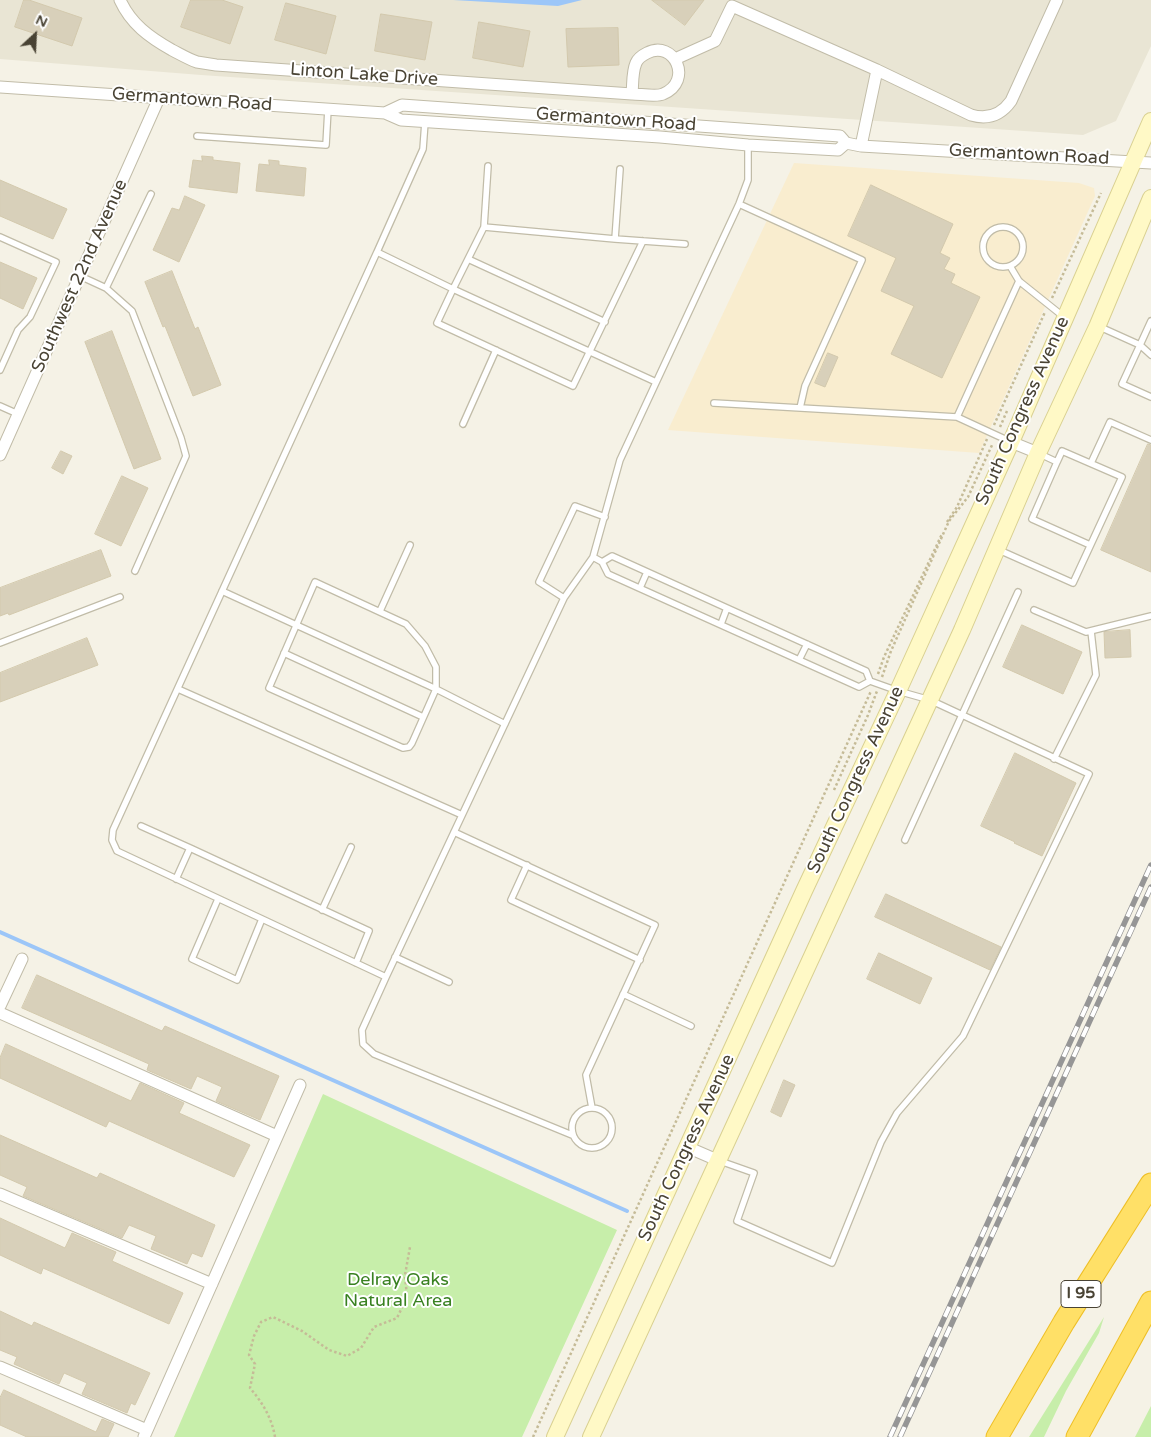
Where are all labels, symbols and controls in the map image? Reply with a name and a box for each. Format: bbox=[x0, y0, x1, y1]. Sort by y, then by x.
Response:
north arrow bbox=[10, 10, 60, 60]
text: N bbox=[33, 11, 50, 31]
street label: Linton Lake Drive bbox=[289, 59, 439, 91]
street label: Germantown Road bbox=[111, 84, 273, 116]
street label: Germantown Road bbox=[535, 104, 697, 136]
street label: Germantown Road bbox=[948, 140, 1110, 170]
street label: Southwest 22nd Avenue bbox=[28, 176, 132, 376]
street label: South Congress Avenue bbox=[972, 313, 1074, 509]
street label: South Congress Avenue bbox=[803, 683, 909, 877]
street label: South Congress Avenue bbox=[634, 1051, 740, 1245]
park label: Delray Oaks Natural Area bbox=[344, 1269, 452, 1312]
road number: I 95 bbox=[1061, 1280, 1101, 1308]

